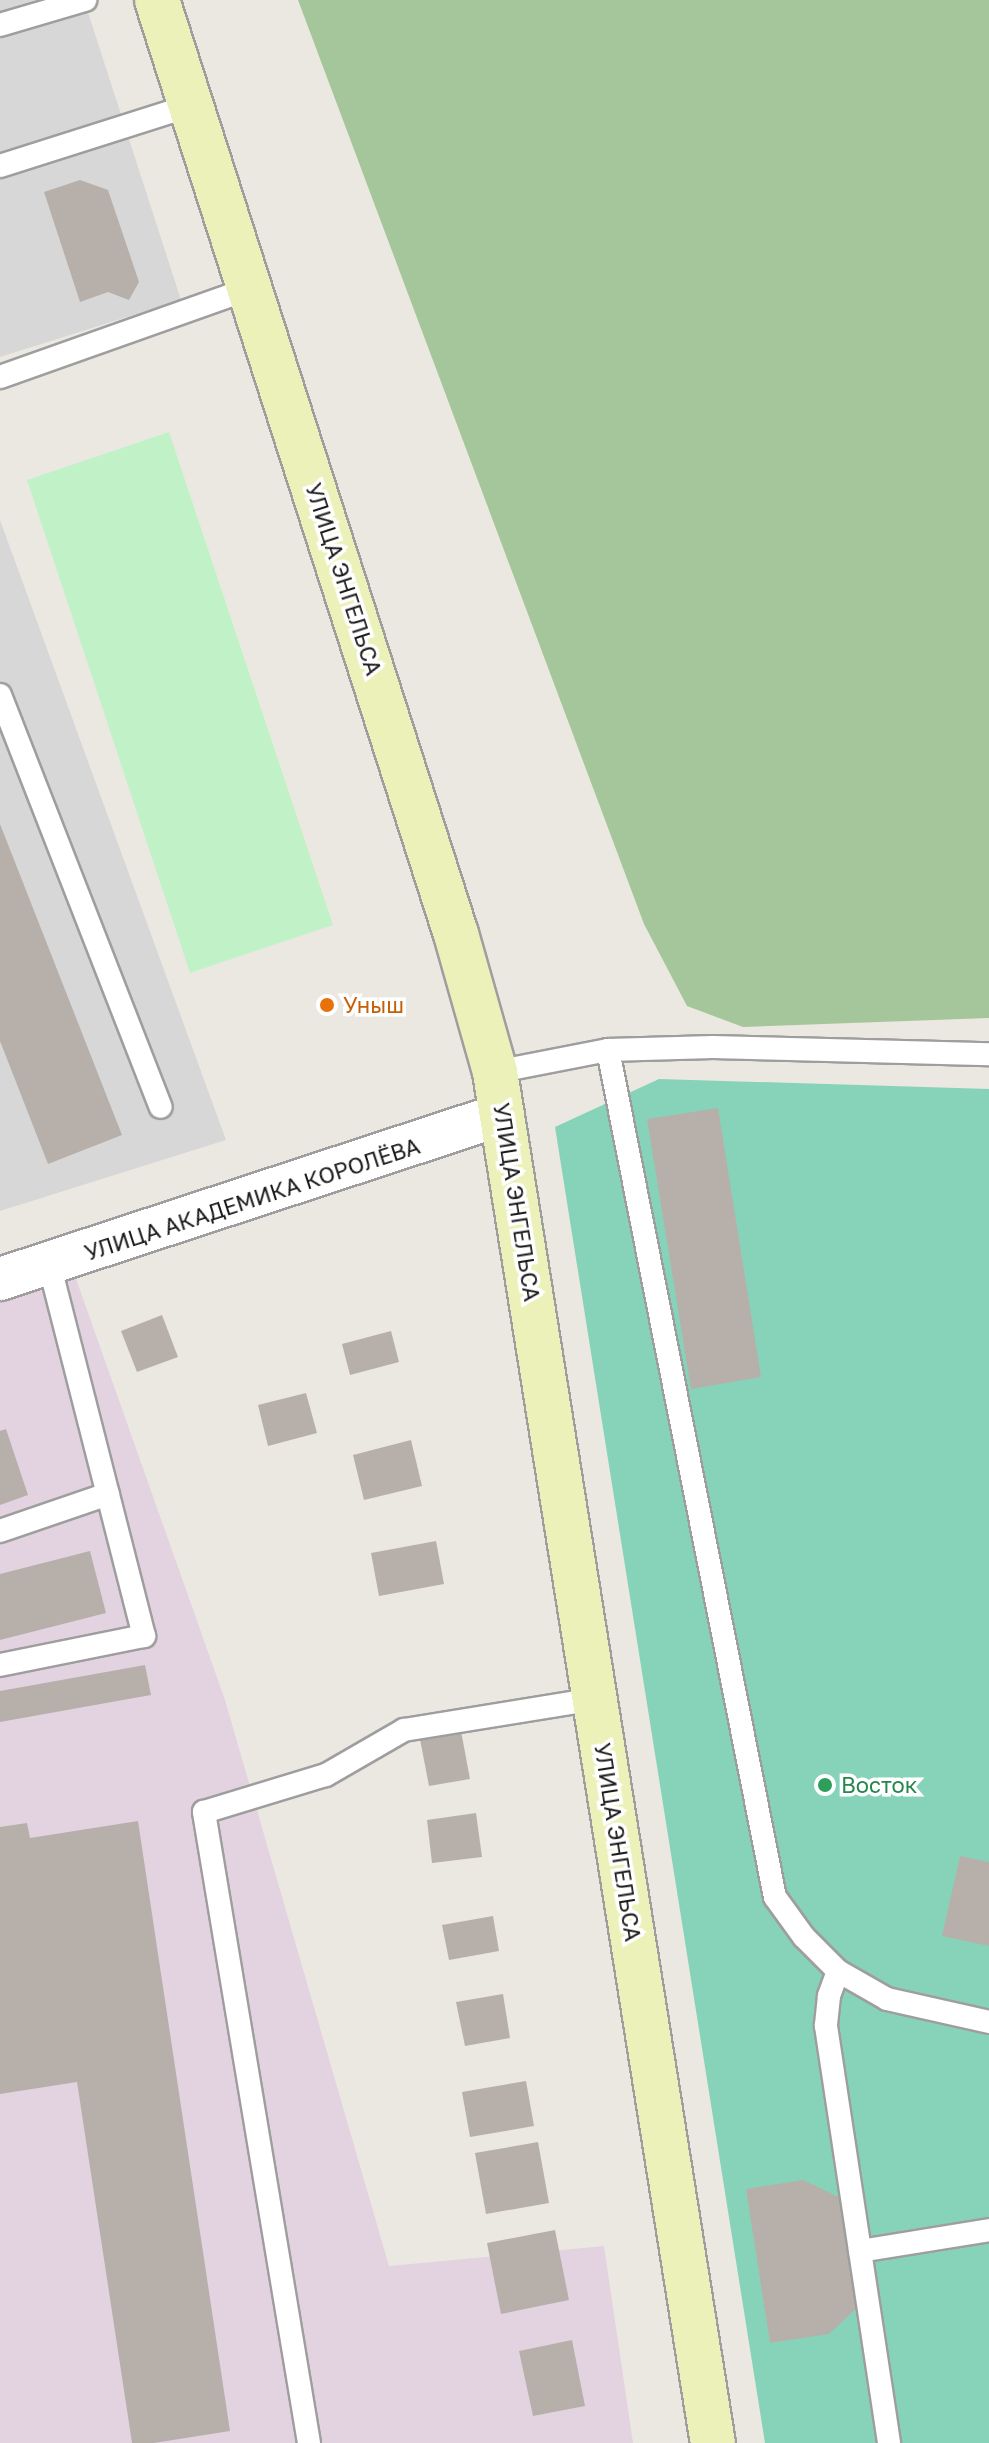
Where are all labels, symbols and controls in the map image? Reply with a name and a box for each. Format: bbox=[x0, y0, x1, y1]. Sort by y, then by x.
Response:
street label: УЛИЦА ЭНГЕЛЬСА bbox=[300, 480, 388, 678]
place label: Уныш bbox=[343, 992, 404, 1018]
marker: Уныш bbox=[318, 996, 336, 1014]
street label: УЛИЦА ЭНГЕЛЬСА bbox=[488, 1101, 546, 1303]
street label: УЛИЦА АКАДЕМИКА КОРОЛЁВА bbox=[81, 1132, 423, 1266]
street label: УЛИЦА ЭНГЕЛЬСА bbox=[589, 1741, 647, 1943]
place label: Восток bbox=[841, 1772, 917, 1798]
marker: Восток bbox=[816, 1776, 834, 1794]

